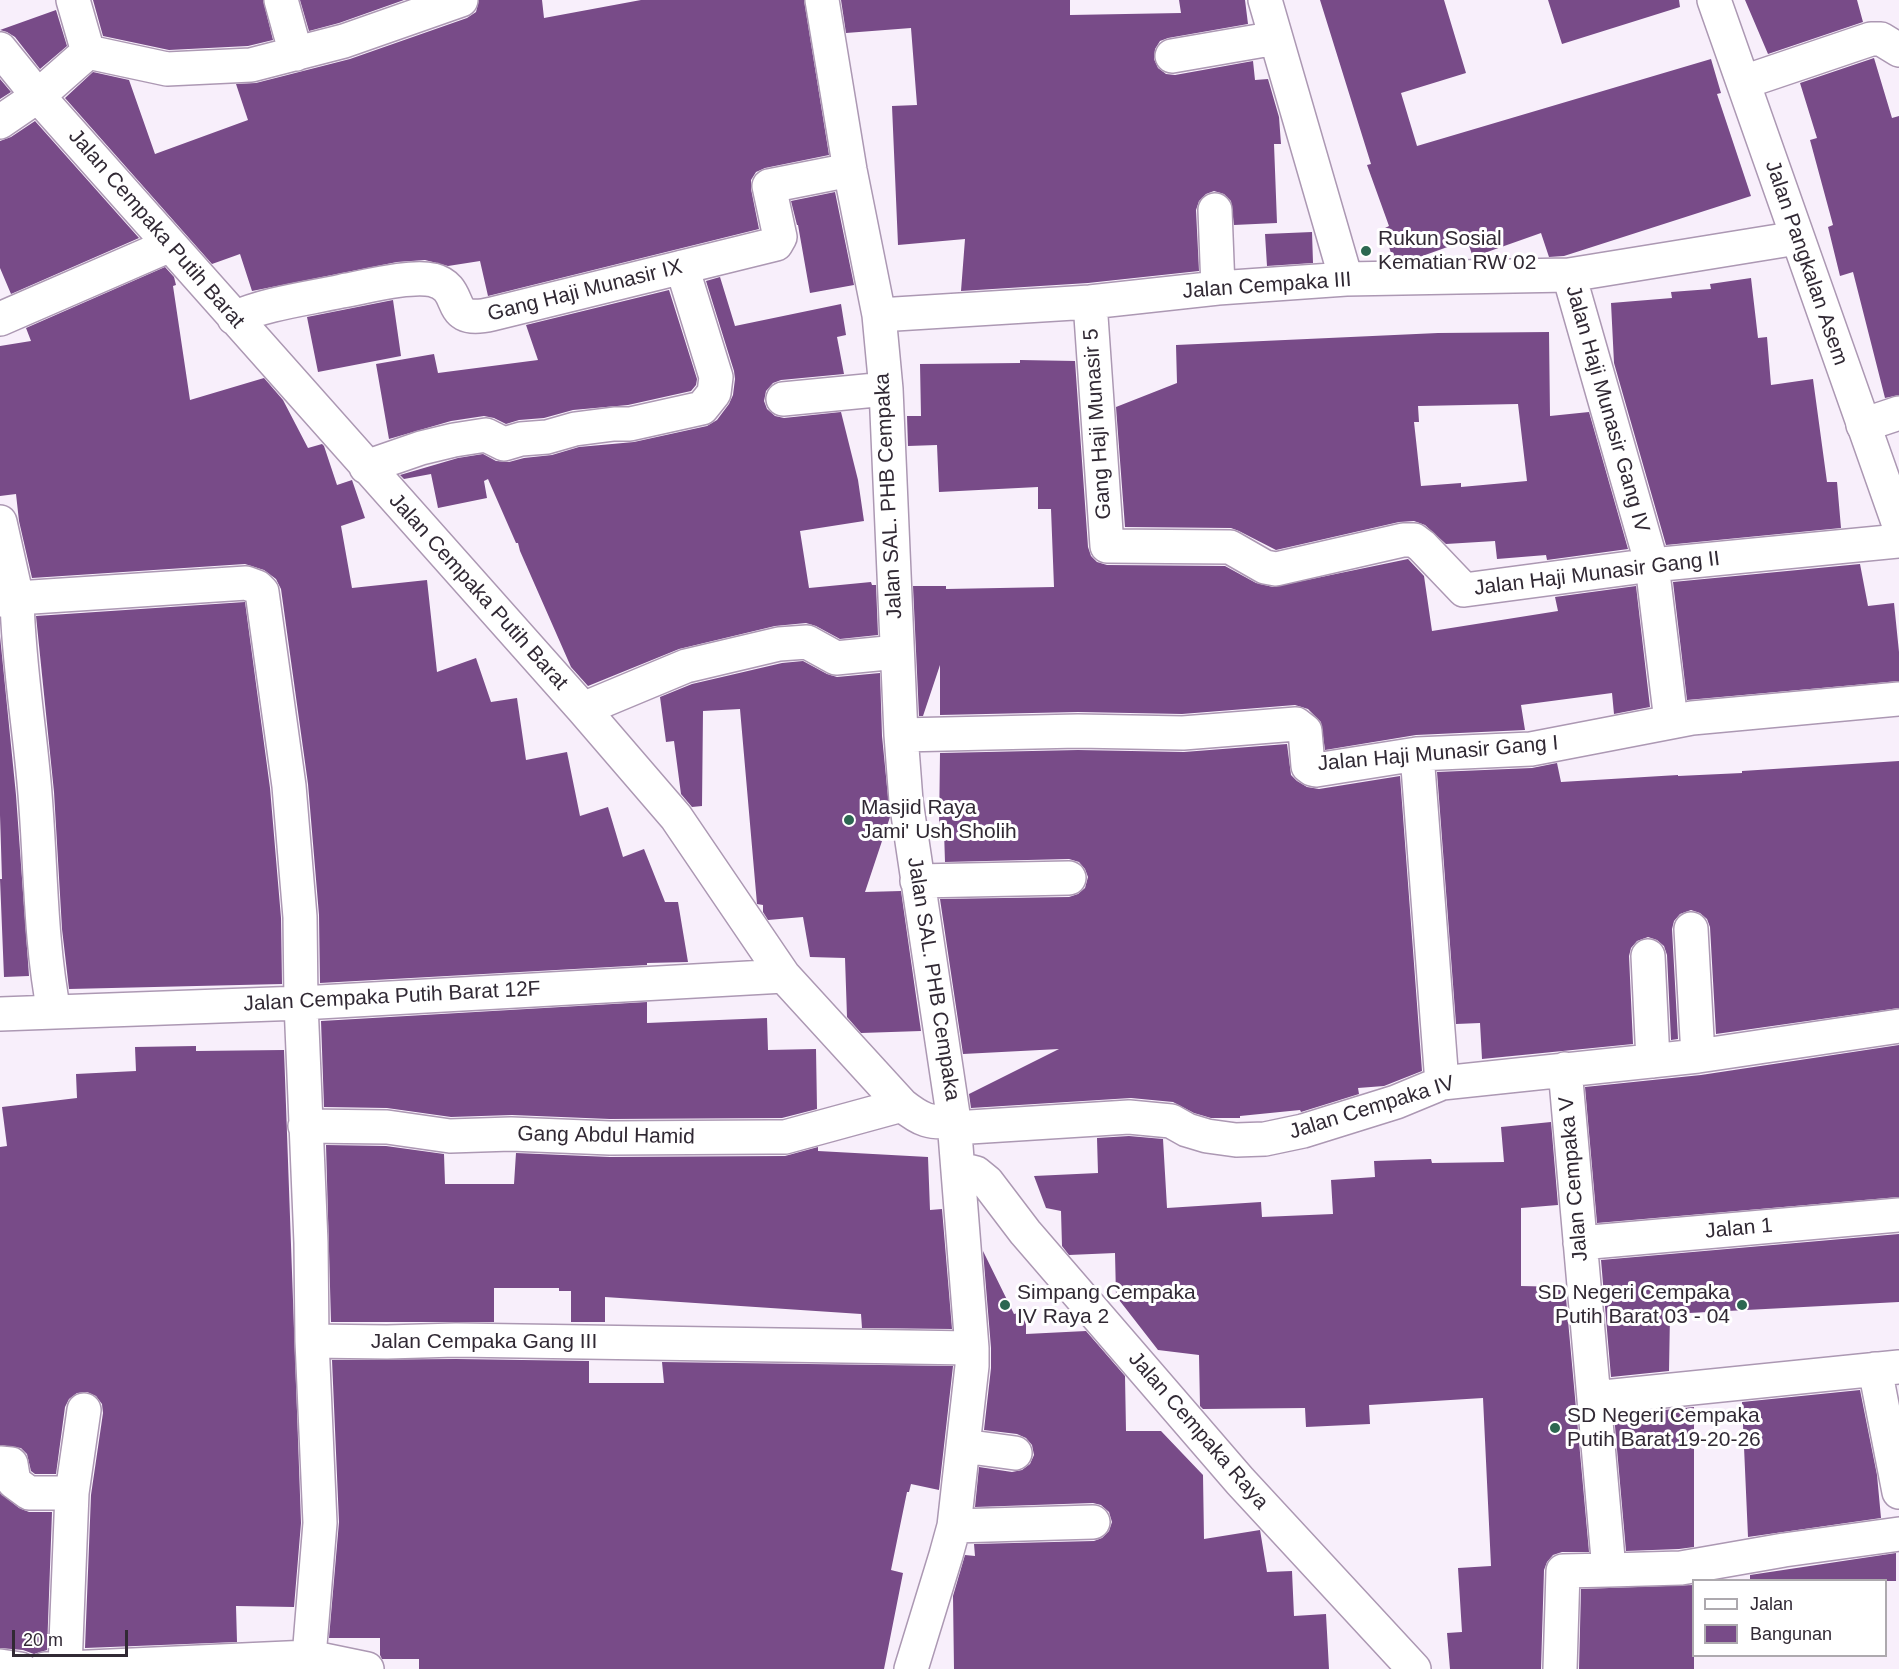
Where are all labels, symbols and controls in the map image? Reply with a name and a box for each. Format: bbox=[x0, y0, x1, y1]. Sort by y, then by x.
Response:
street label: Jalan Cempaka Putih Barat bbox=[63, 124, 249, 334]
street label: Jalan Pangkalan Asem bbox=[1759, 157, 1853, 369]
place label: Rukun Sosial Kematian RW 02 bbox=[1378, 226, 1536, 276]
marker: Rukun Sosial Kematian RW 02 bbox=[1359, 244, 1373, 258]
street label: Gang Haji Munasir IX bbox=[485, 255, 685, 327]
street label: Jalan Cempaka III bbox=[1182, 268, 1352, 304]
street label: Jalan Haji Munasir Gang IV bbox=[1560, 283, 1654, 535]
street label: Gang Haji Munasir 5 bbox=[1079, 328, 1117, 520]
street label: Jalan SAL. PHB Cempaka bbox=[870, 372, 908, 620]
street label: Jalan Cempaka Putih Barat bbox=[383, 489, 573, 695]
street label: Jalan Haji Munasir Gang II bbox=[1473, 546, 1721, 602]
street label: Jalan Haji Munasir Gang I bbox=[1317, 731, 1559, 777]
place label: Masjid Raya Jami' Ush Sholih bbox=[861, 795, 1017, 845]
marker: Masjid Raya Jami' Ush Sholih bbox=[842, 813, 856, 827]
street label: Jalan SAL. PHB Cempaka bbox=[901, 855, 965, 1103]
street label: Jalan Cempaka Putih Barat 12F bbox=[243, 977, 541, 1017]
street label: Jalan Cempaka IV bbox=[1286, 1071, 1458, 1145]
street label: Jalan Cempaka V bbox=[1554, 1095, 1594, 1263]
street label: Gang Abdul Hamid bbox=[517, 1122, 695, 1150]
street label: Jalan 1 bbox=[1704, 1213, 1774, 1245]
place label: Simpang Cempaka IV Raya 2 bbox=[1017, 1280, 1196, 1330]
place label: SD Negeri Cempaka Putih Barat 03 - 04 bbox=[1537, 1280, 1730, 1330]
marker: Simpang Cempaka IV Raya 2 bbox=[998, 1298, 1012, 1312]
marker: SD Negeri Cempaka Putih Barat 03 - 04 bbox=[1735, 1298, 1749, 1312]
street label: Jalan Cempaka Gang III bbox=[371, 1329, 597, 1355]
street label: Jalan Cempaka Raya bbox=[1123, 1347, 1273, 1515]
place label: SD Negeri Cempaka Putih Barat 19-20-26 bbox=[1567, 1403, 1761, 1453]
marker: SD Negeri Cempaka Putih Barat 19-20-26 bbox=[1548, 1421, 1562, 1435]
legend bbox=[1692, 1579, 1887, 1657]
text: Jalan bbox=[1750, 1594, 1793, 1614]
scale bar bbox=[15, 1618, 130, 1656]
text: Bangunan bbox=[1750, 1624, 1832, 1644]
text: 20 m bbox=[23, 1630, 63, 1650]

